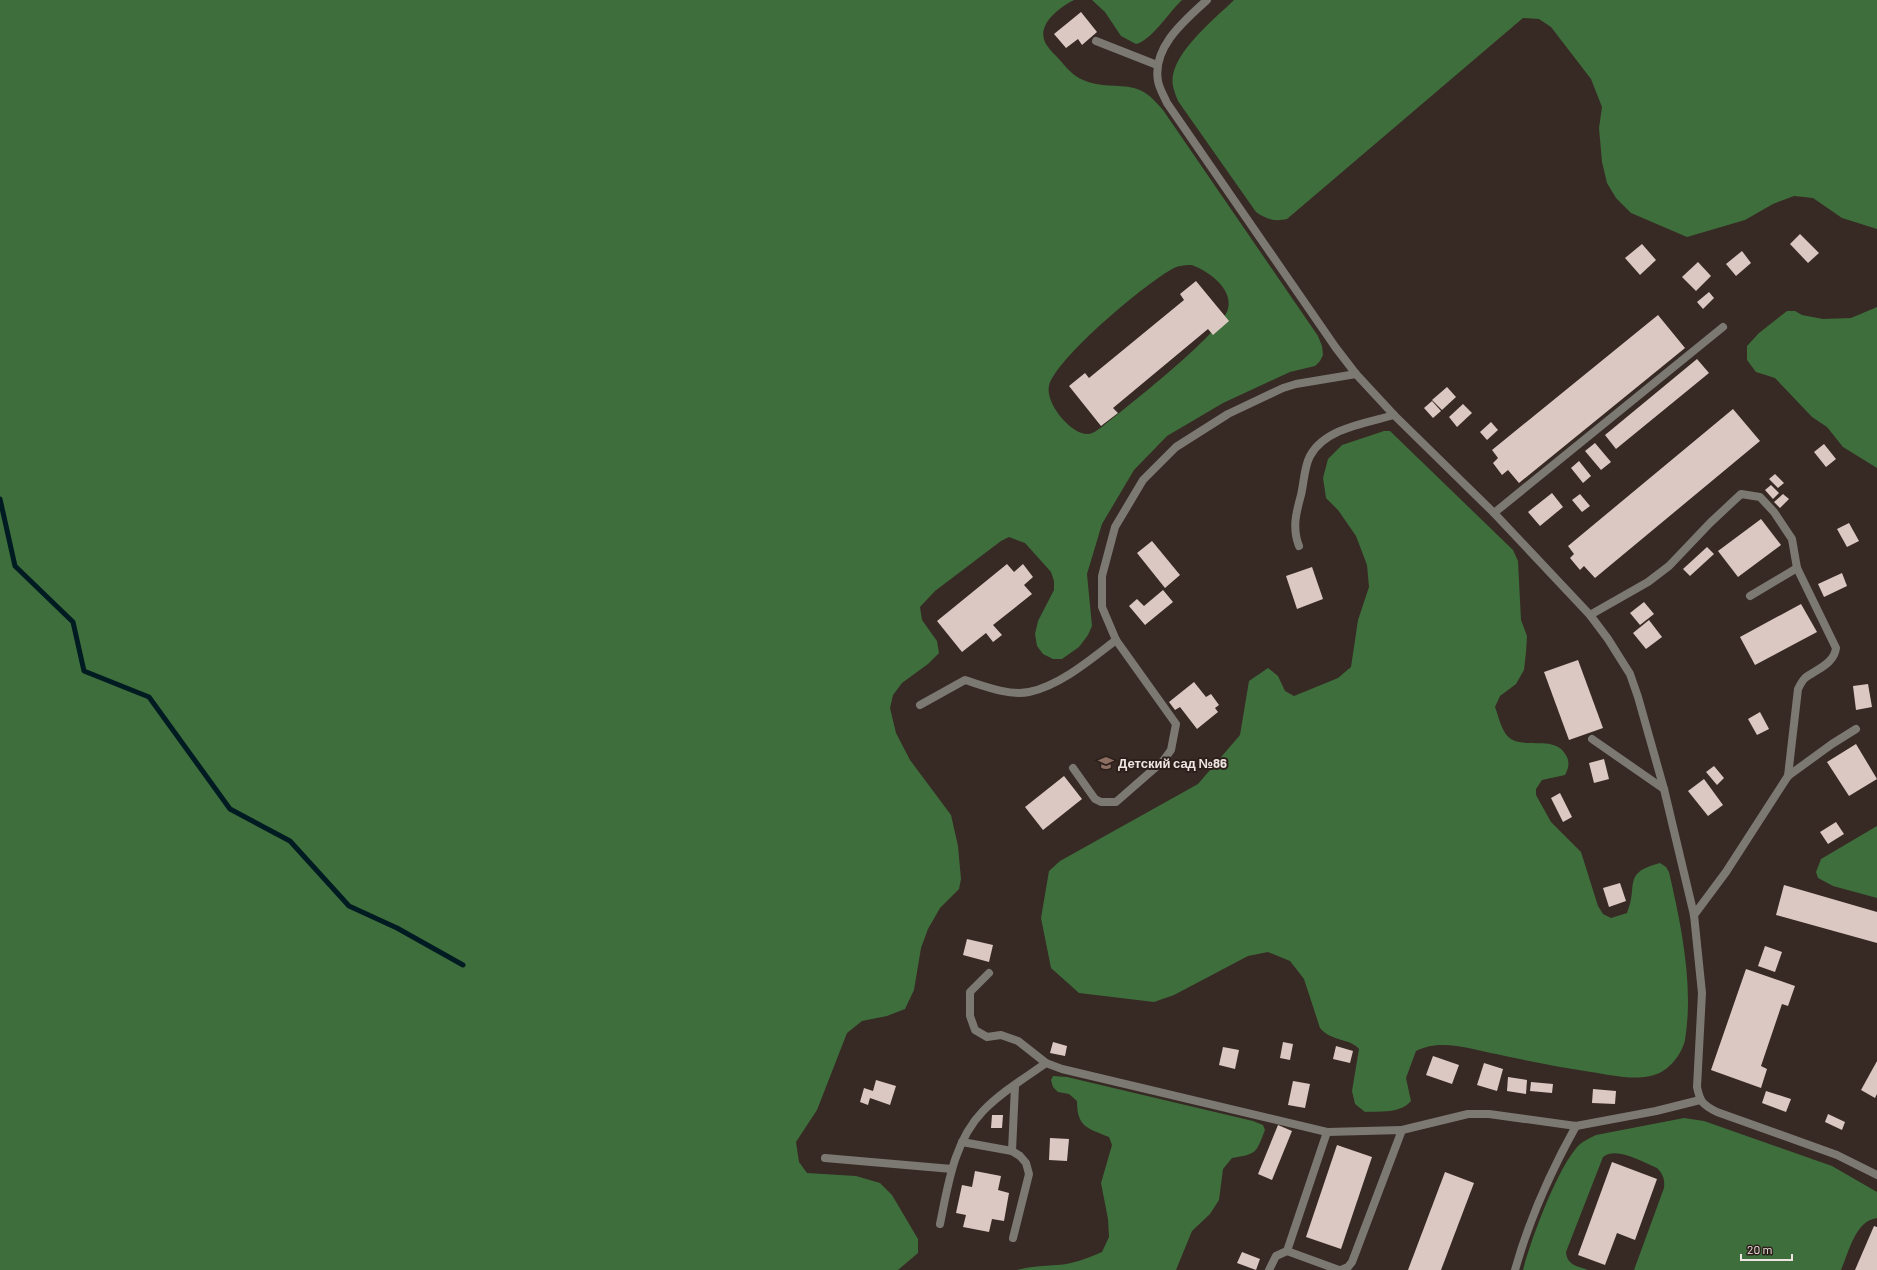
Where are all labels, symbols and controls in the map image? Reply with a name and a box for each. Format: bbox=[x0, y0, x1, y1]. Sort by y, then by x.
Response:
school or university icon: Детский сад №86 bbox=[1097, 754, 1115, 772]
place label: Детский сад №86 bbox=[1118, 755, 1227, 771]
scale bar bbox=[1741, 1236, 1792, 1262]
text: 20 m bbox=[1747, 1242, 1773, 1256]

